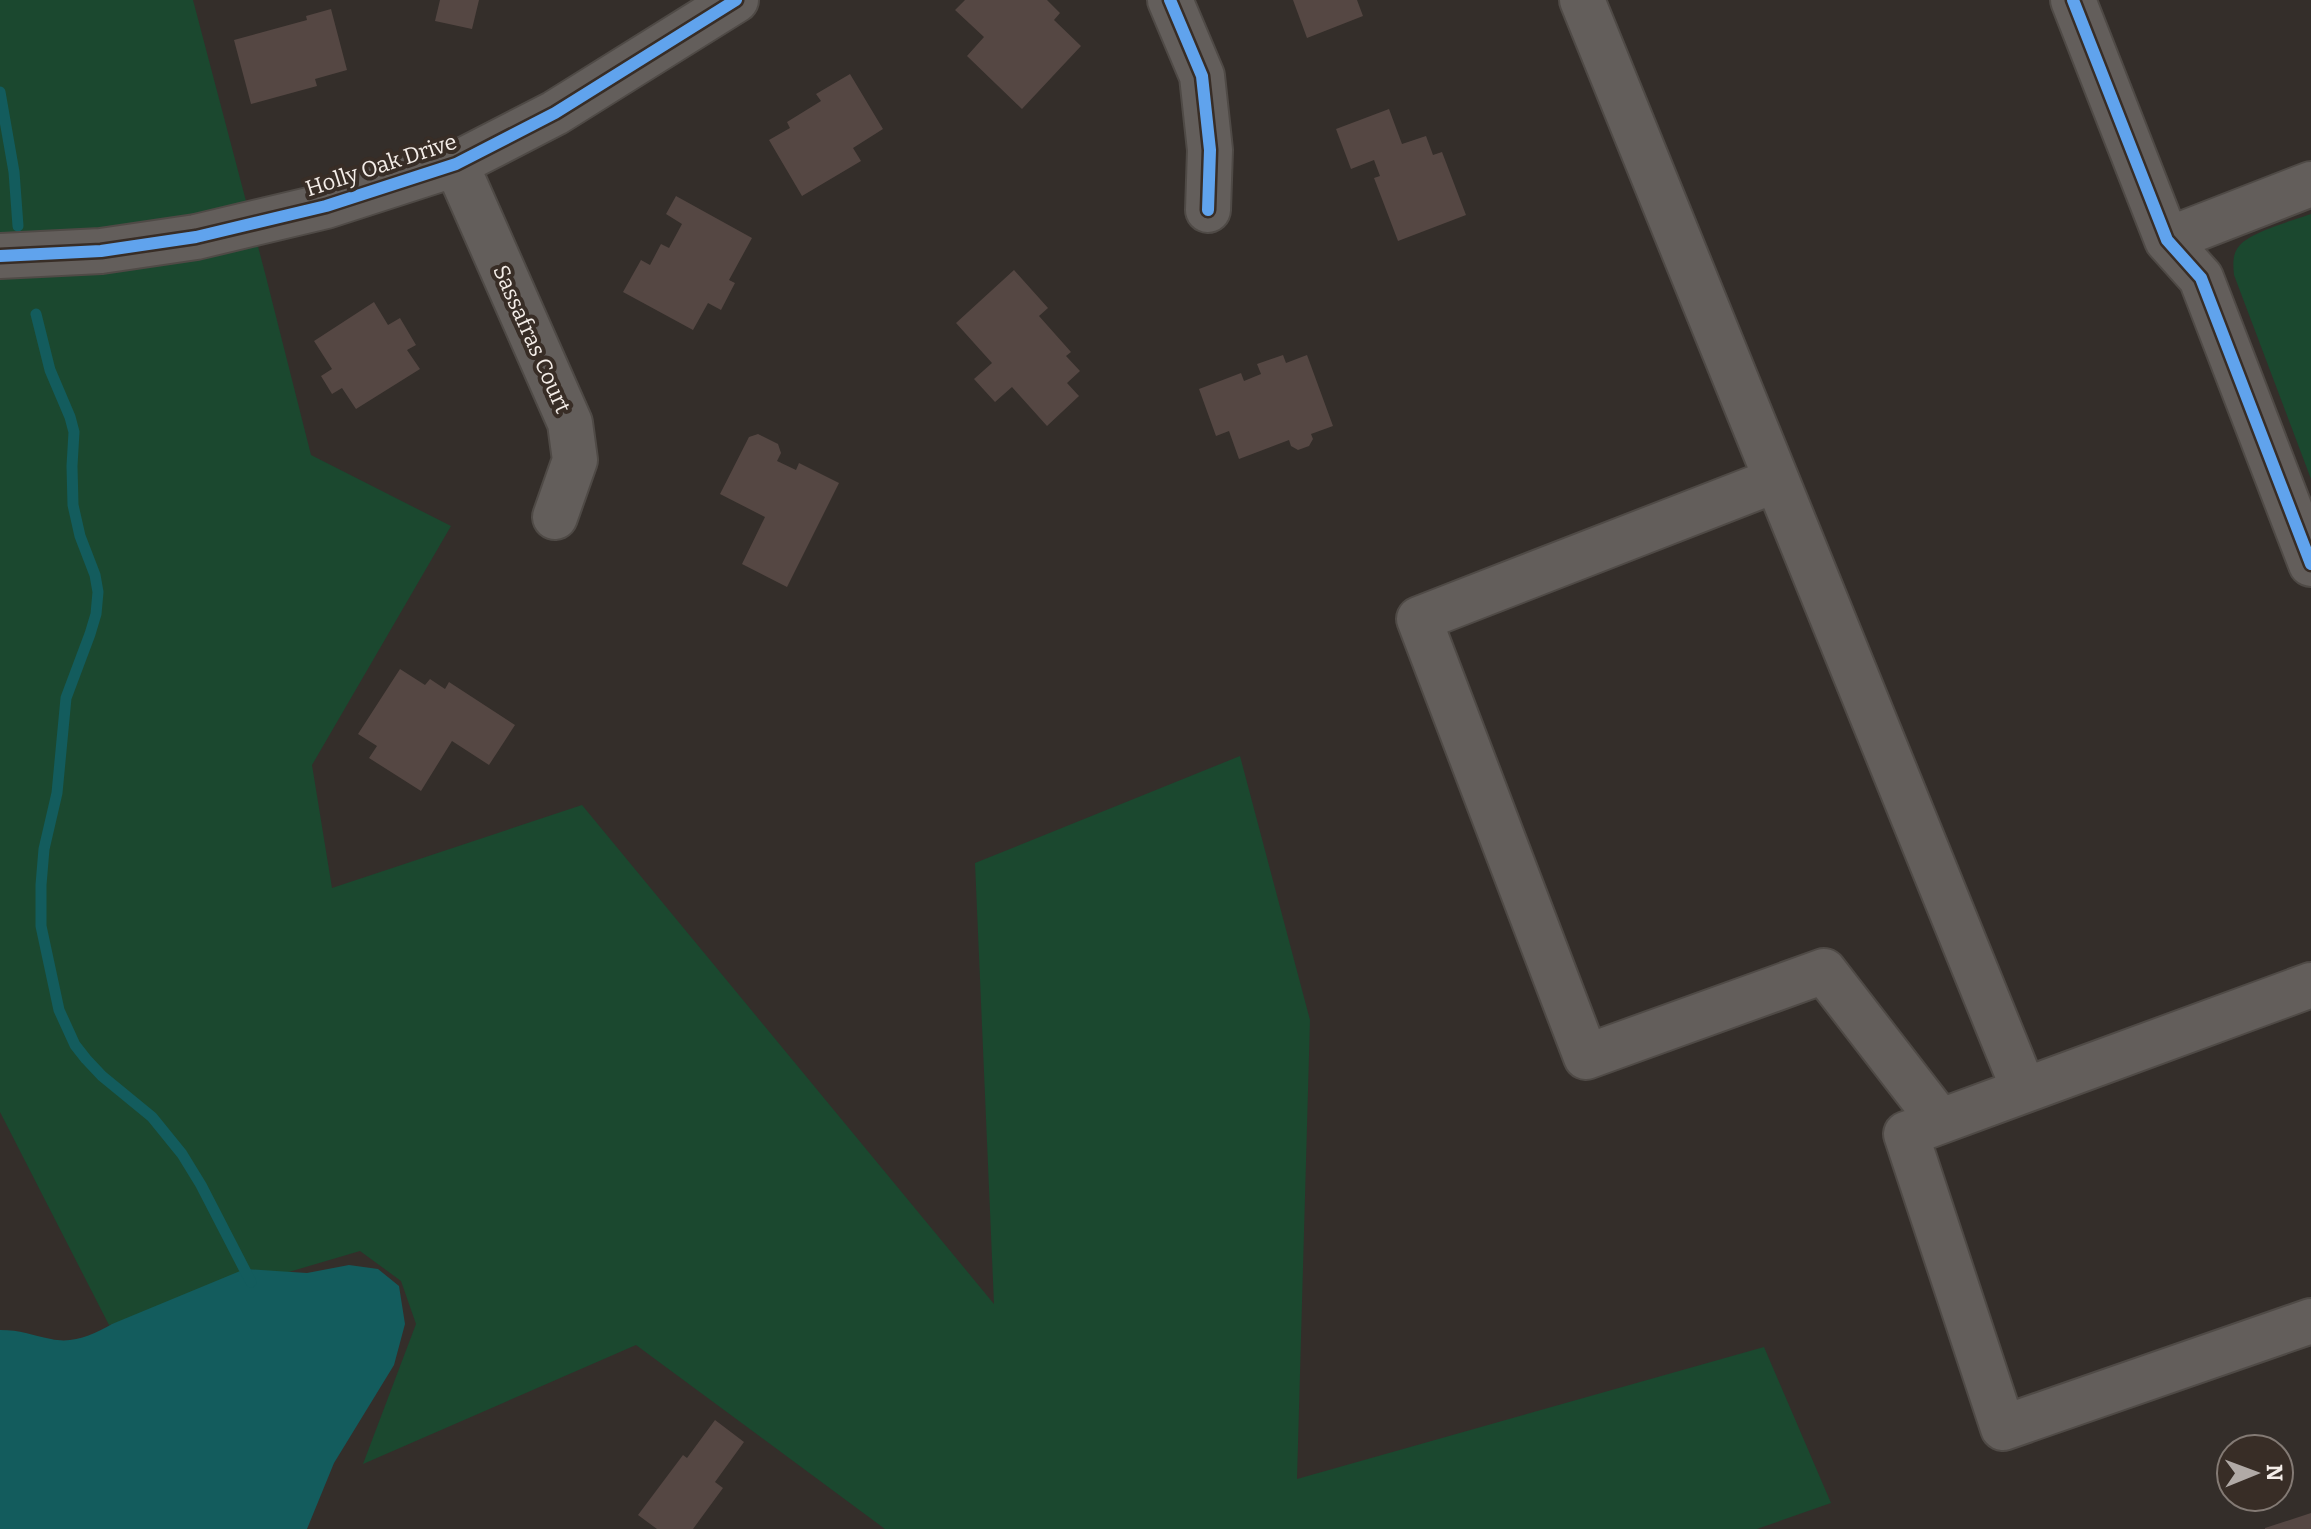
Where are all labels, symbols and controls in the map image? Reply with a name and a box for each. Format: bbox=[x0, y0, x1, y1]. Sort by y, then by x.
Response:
street label: Holly Oak Drive bbox=[302, 128, 460, 202]
street label: Sassafras Court bbox=[487, 261, 577, 417]
north arrow bbox=[2215, 1433, 2295, 1513]
text: N bbox=[2261, 1464, 2288, 1481]

